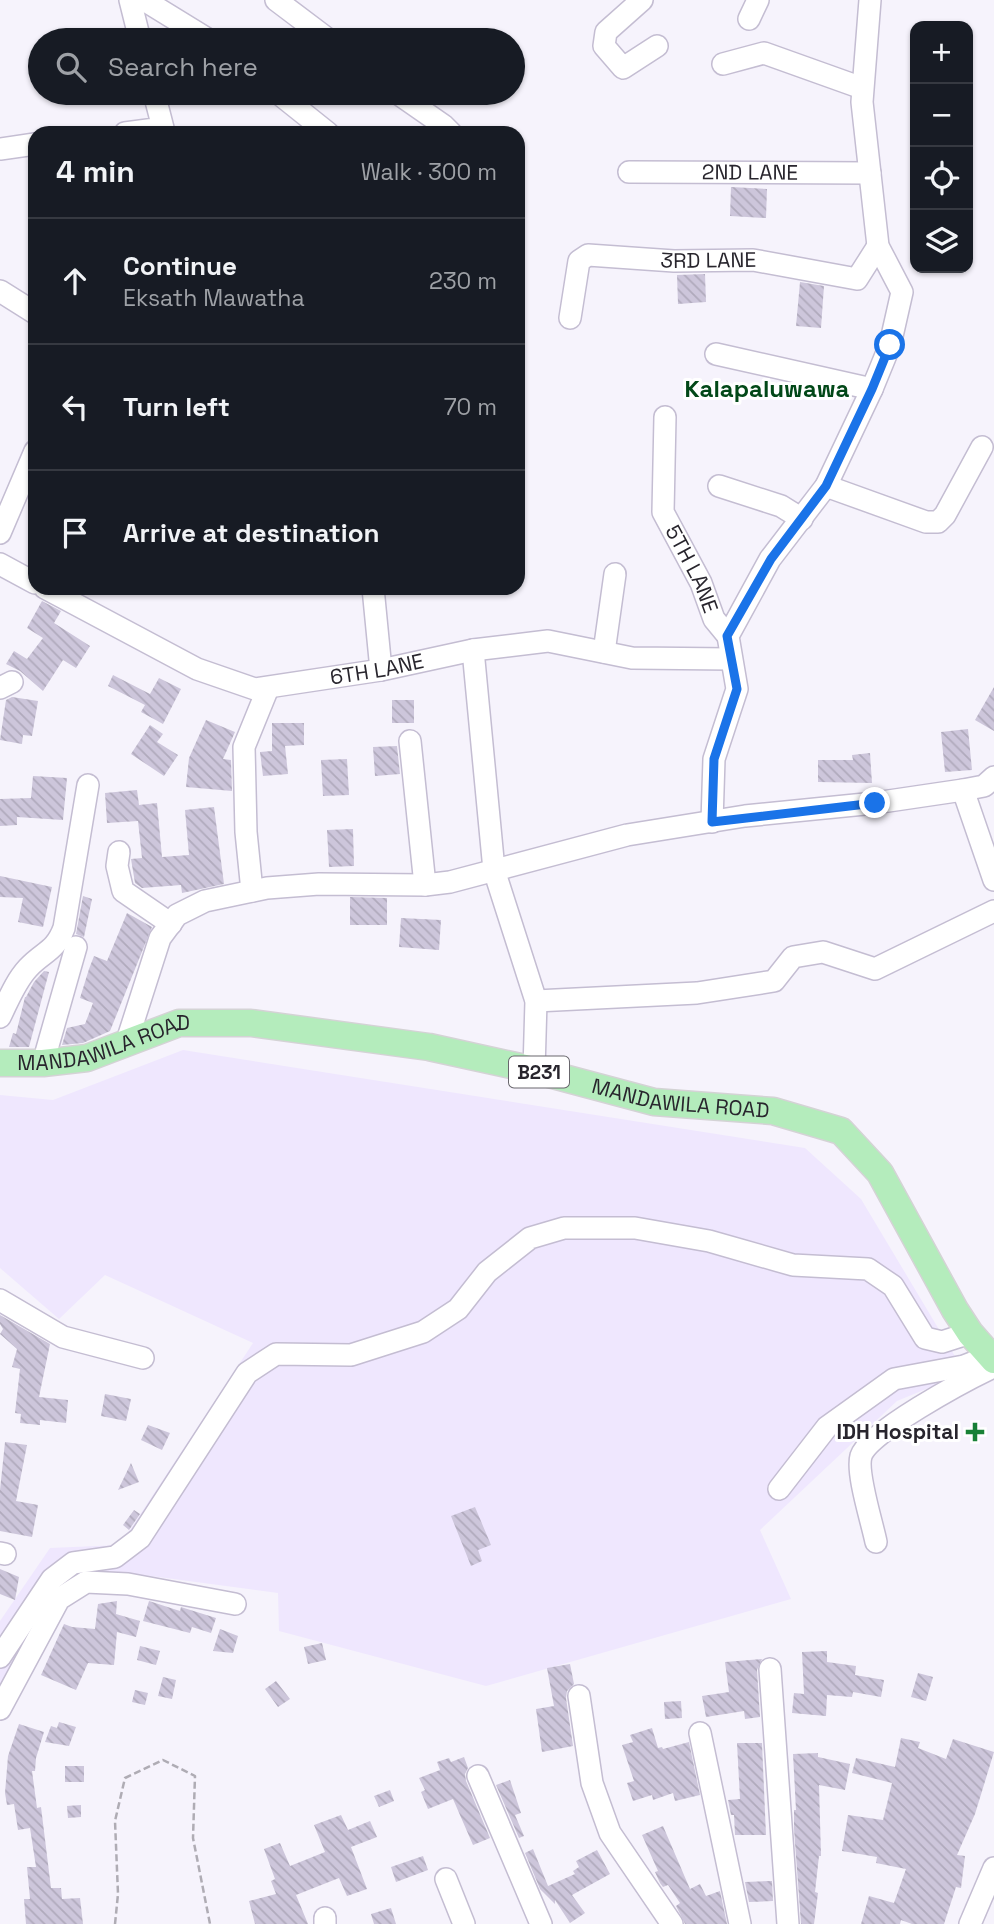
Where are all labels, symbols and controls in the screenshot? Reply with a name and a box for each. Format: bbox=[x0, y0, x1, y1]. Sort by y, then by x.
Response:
map controls bbox=[910, 21, 973, 273]
button: + bbox=[910, 21, 973, 84]
search box bbox=[28, 28, 525, 105]
icon: search bbox=[52, 48, 90, 86]
text: Search here bbox=[108, 50, 258, 84]
button: − bbox=[910, 84, 973, 147]
button: locate bbox=[910, 147, 973, 210]
text: 4 min bbox=[56, 152, 135, 191]
text: Walk · 300 m bbox=[361, 157, 497, 187]
street label: 2ND LANE bbox=[702, 158, 798, 186]
button: layers bbox=[910, 210, 973, 273]
street label: 3RD LANE bbox=[660, 246, 756, 274]
text: Continue bbox=[123, 249, 237, 283]
icon: ahead bbox=[56, 262, 94, 300]
text: 230 m bbox=[429, 266, 497, 296]
text: Eksath Mawatha bbox=[123, 283, 305, 313]
route start bbox=[874, 329, 905, 360]
district label: Kalapaluwawa bbox=[685, 373, 850, 404]
icon: left bbox=[56, 388, 94, 426]
text: Turn left bbox=[123, 390, 230, 424]
text: 70 m bbox=[444, 392, 497, 422]
icon: arrive bbox=[56, 514, 94, 552]
text: Arrive at destination bbox=[123, 516, 380, 550]
street label: 5TH LANE bbox=[659, 520, 725, 616]
street label: 6TH LANE bbox=[328, 647, 426, 691]
route end bbox=[859, 787, 890, 818]
street label: MANDAWILA ROAD bbox=[17, 1009, 190, 1076]
road number: B231 bbox=[509, 1056, 569, 1088]
street label: MANDAWILA ROAD bbox=[589, 1072, 770, 1124]
place label: IDH Hospital bbox=[836, 1418, 959, 1445]
marker: IDH Hospital bbox=[965, 1422, 985, 1442]

